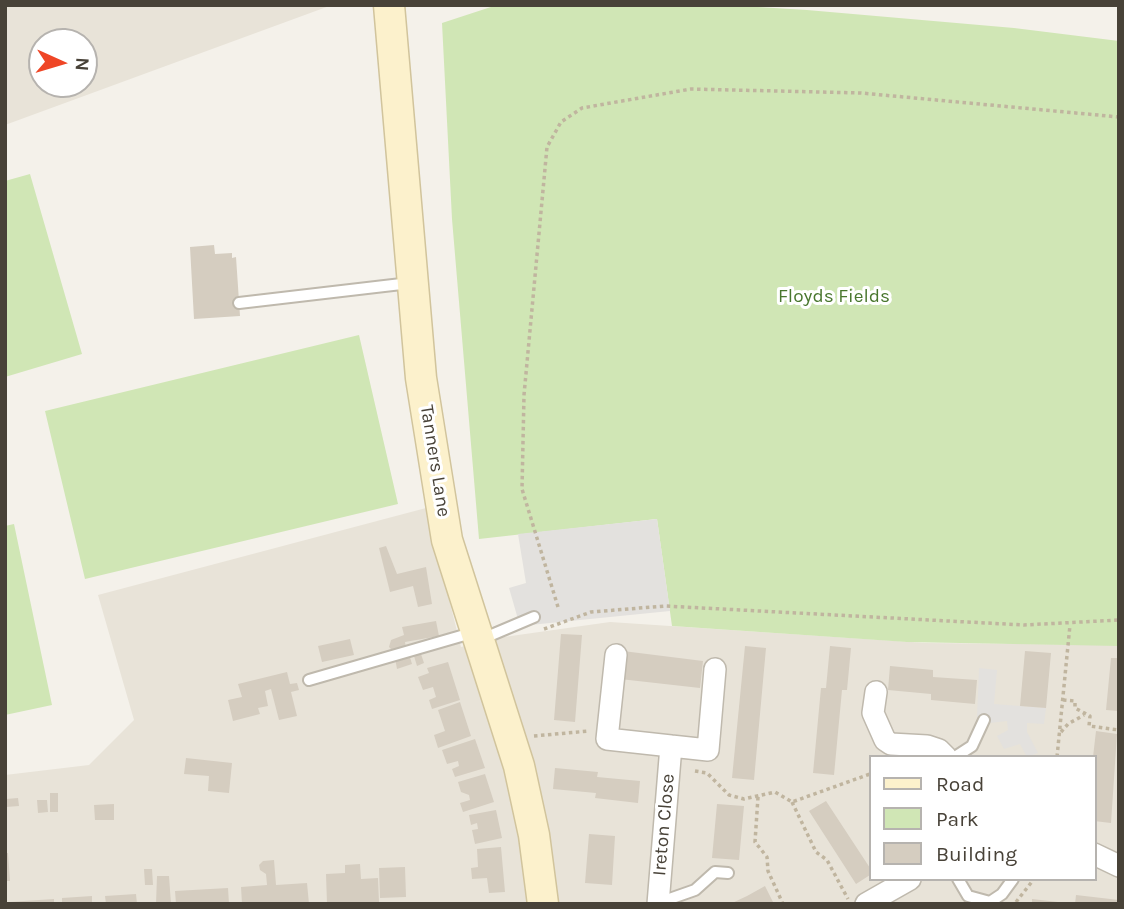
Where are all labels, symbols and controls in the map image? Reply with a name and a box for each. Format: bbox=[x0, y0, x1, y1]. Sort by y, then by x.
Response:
north arrow bbox=[28, 28, 98, 98]
text: N bbox=[71, 57, 93, 72]
park label: Floyds Fields bbox=[778, 286, 890, 308]
street label: Tanners Lane bbox=[415, 403, 455, 519]
legend bbox=[869, 755, 1096, 881]
text: Road bbox=[936, 772, 984, 796]
street label: Ireton Close bbox=[648, 773, 680, 877]
text: Park bbox=[936, 807, 979, 831]
text: Building bbox=[936, 842, 1017, 866]

